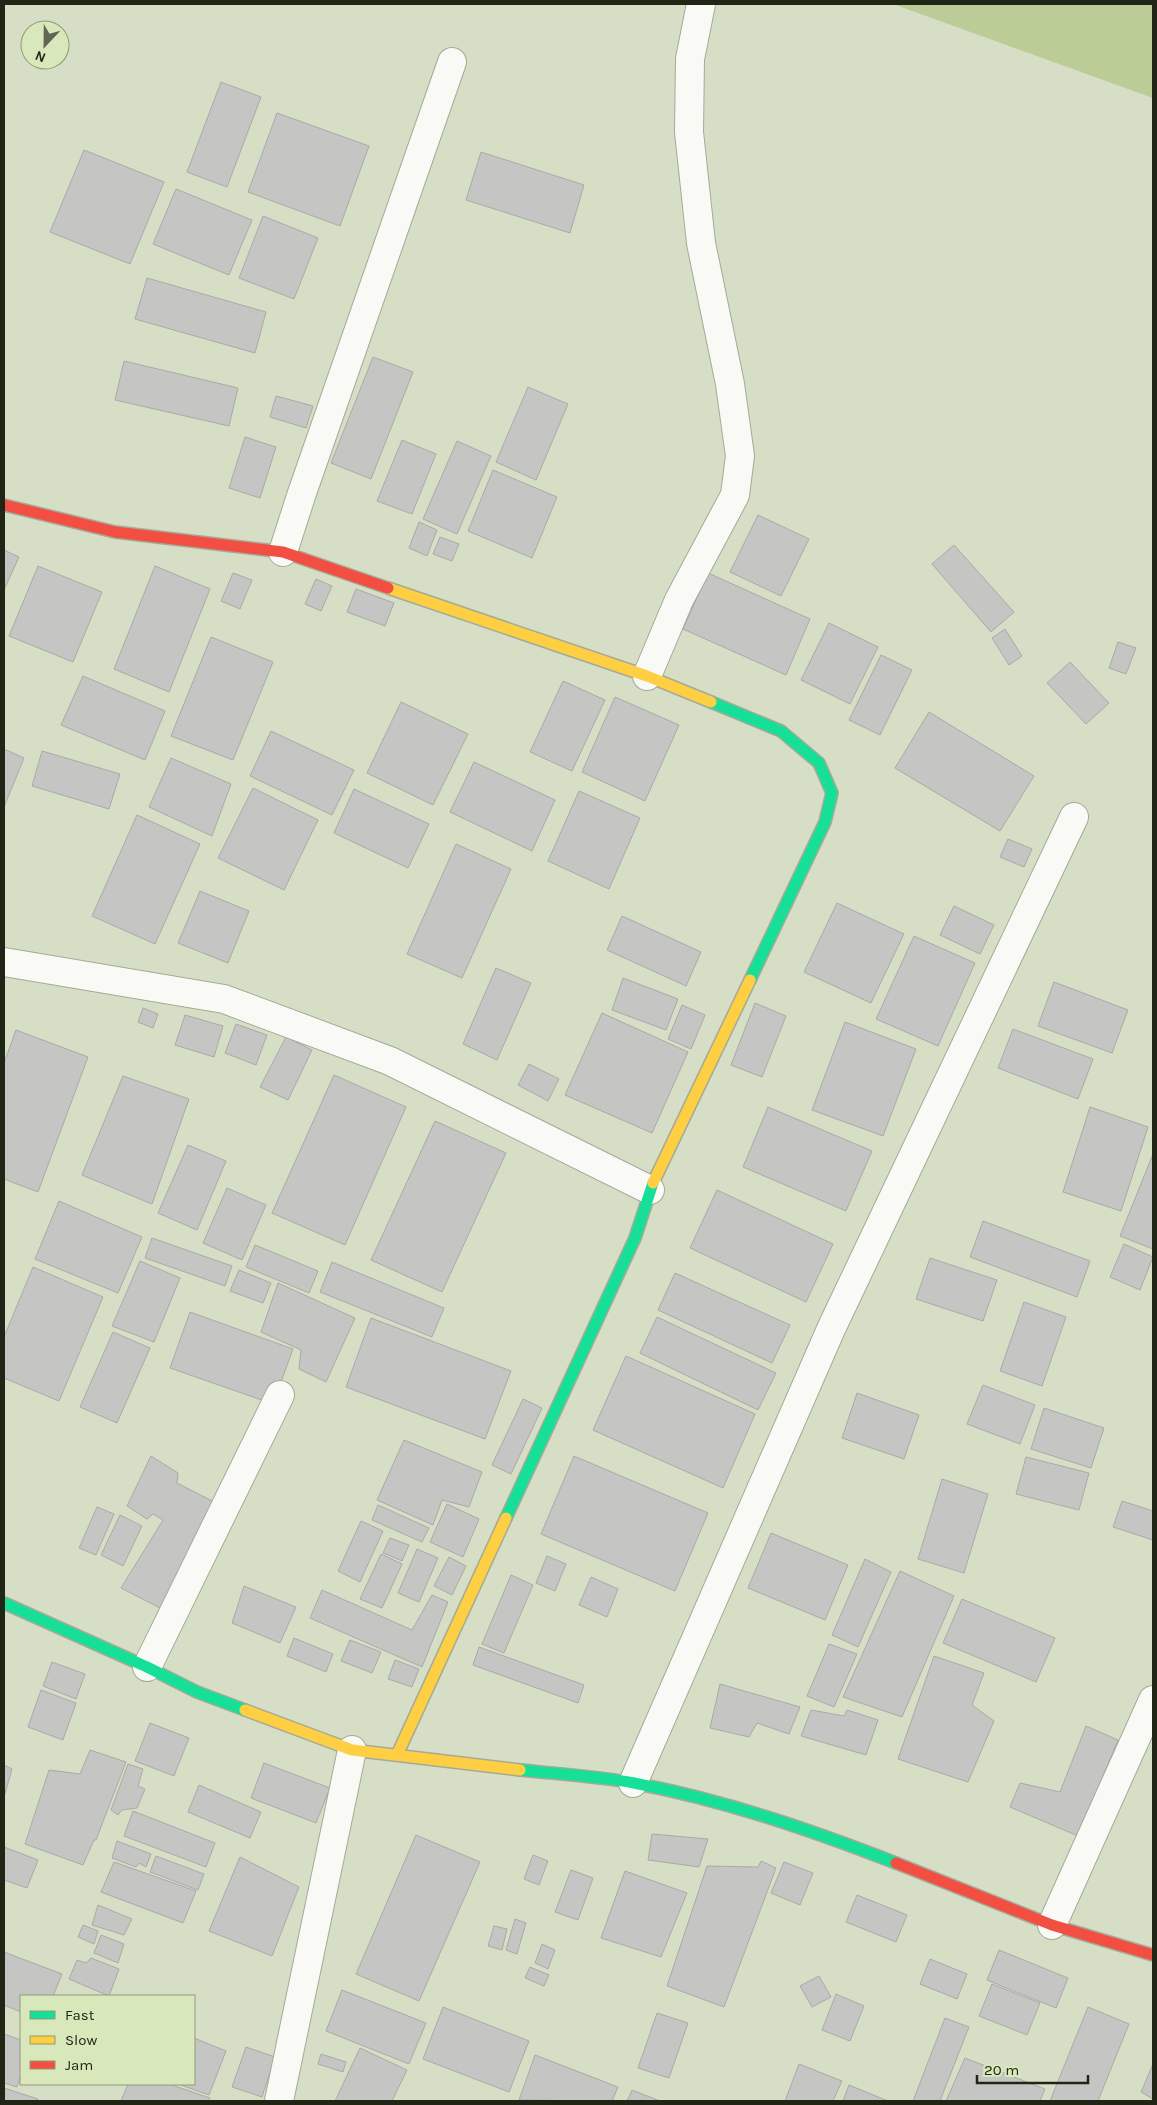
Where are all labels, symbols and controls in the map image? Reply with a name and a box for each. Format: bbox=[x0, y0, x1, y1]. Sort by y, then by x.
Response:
north arrow bbox=[20, 20, 70, 70]
text: N bbox=[32, 47, 48, 66]
legend bbox=[20, 1995, 195, 2085]
text: Fast bbox=[65, 2006, 95, 2024]
text: Slow bbox=[65, 2031, 97, 2049]
scale bar bbox=[977, 2052, 1088, 2084]
text: Jam bbox=[65, 2056, 93, 2074]
text: 20 m bbox=[984, 2061, 1019, 2079]

